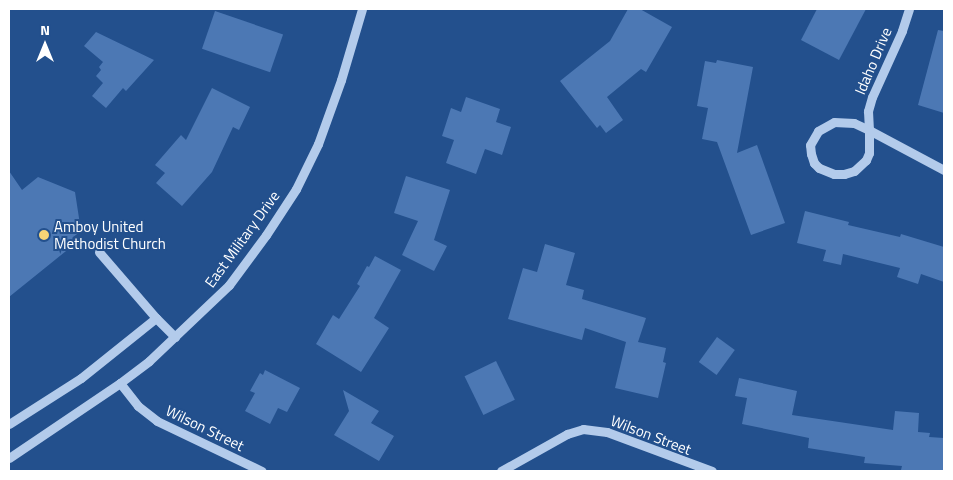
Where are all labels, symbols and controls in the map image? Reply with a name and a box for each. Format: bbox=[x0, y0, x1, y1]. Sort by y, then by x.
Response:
text: N bbox=[40, 19, 50, 40]
north arrow bbox=[20, 20, 70, 70]
street label: Idaho Drive bbox=[851, 25, 895, 97]
street label: East Military Drive bbox=[201, 187, 283, 291]
place label: Amboy United Methodist Church bbox=[54, 217, 166, 252]
marker: Amboy United Methodist Church bbox=[38, 229, 50, 241]
street label: Wilson Street bbox=[163, 401, 247, 455]
street label: Wilson Street bbox=[608, 411, 694, 459]

